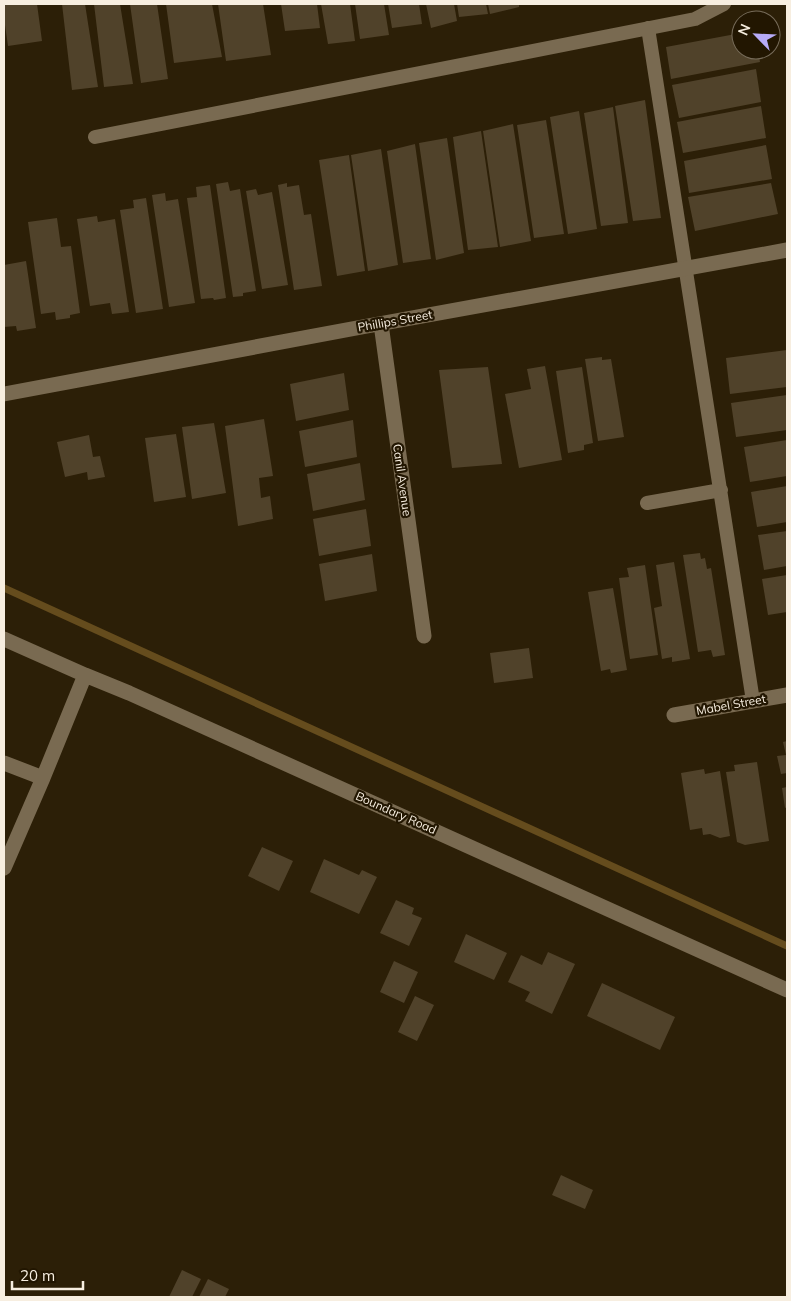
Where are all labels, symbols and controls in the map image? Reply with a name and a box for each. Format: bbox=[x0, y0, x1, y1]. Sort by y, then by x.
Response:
north arrow bbox=[731, 10, 781, 60]
text: N bbox=[734, 21, 754, 38]
street label: Phillips Street bbox=[356, 307, 434, 334]
street label: Canil Avenue bbox=[390, 443, 415, 517]
street label: Mabel Street bbox=[695, 691, 767, 718]
street label: Boundary Road bbox=[353, 788, 439, 837]
scale bar bbox=[12, 1258, 84, 1290]
text: 20 m bbox=[20, 1266, 55, 1285]

